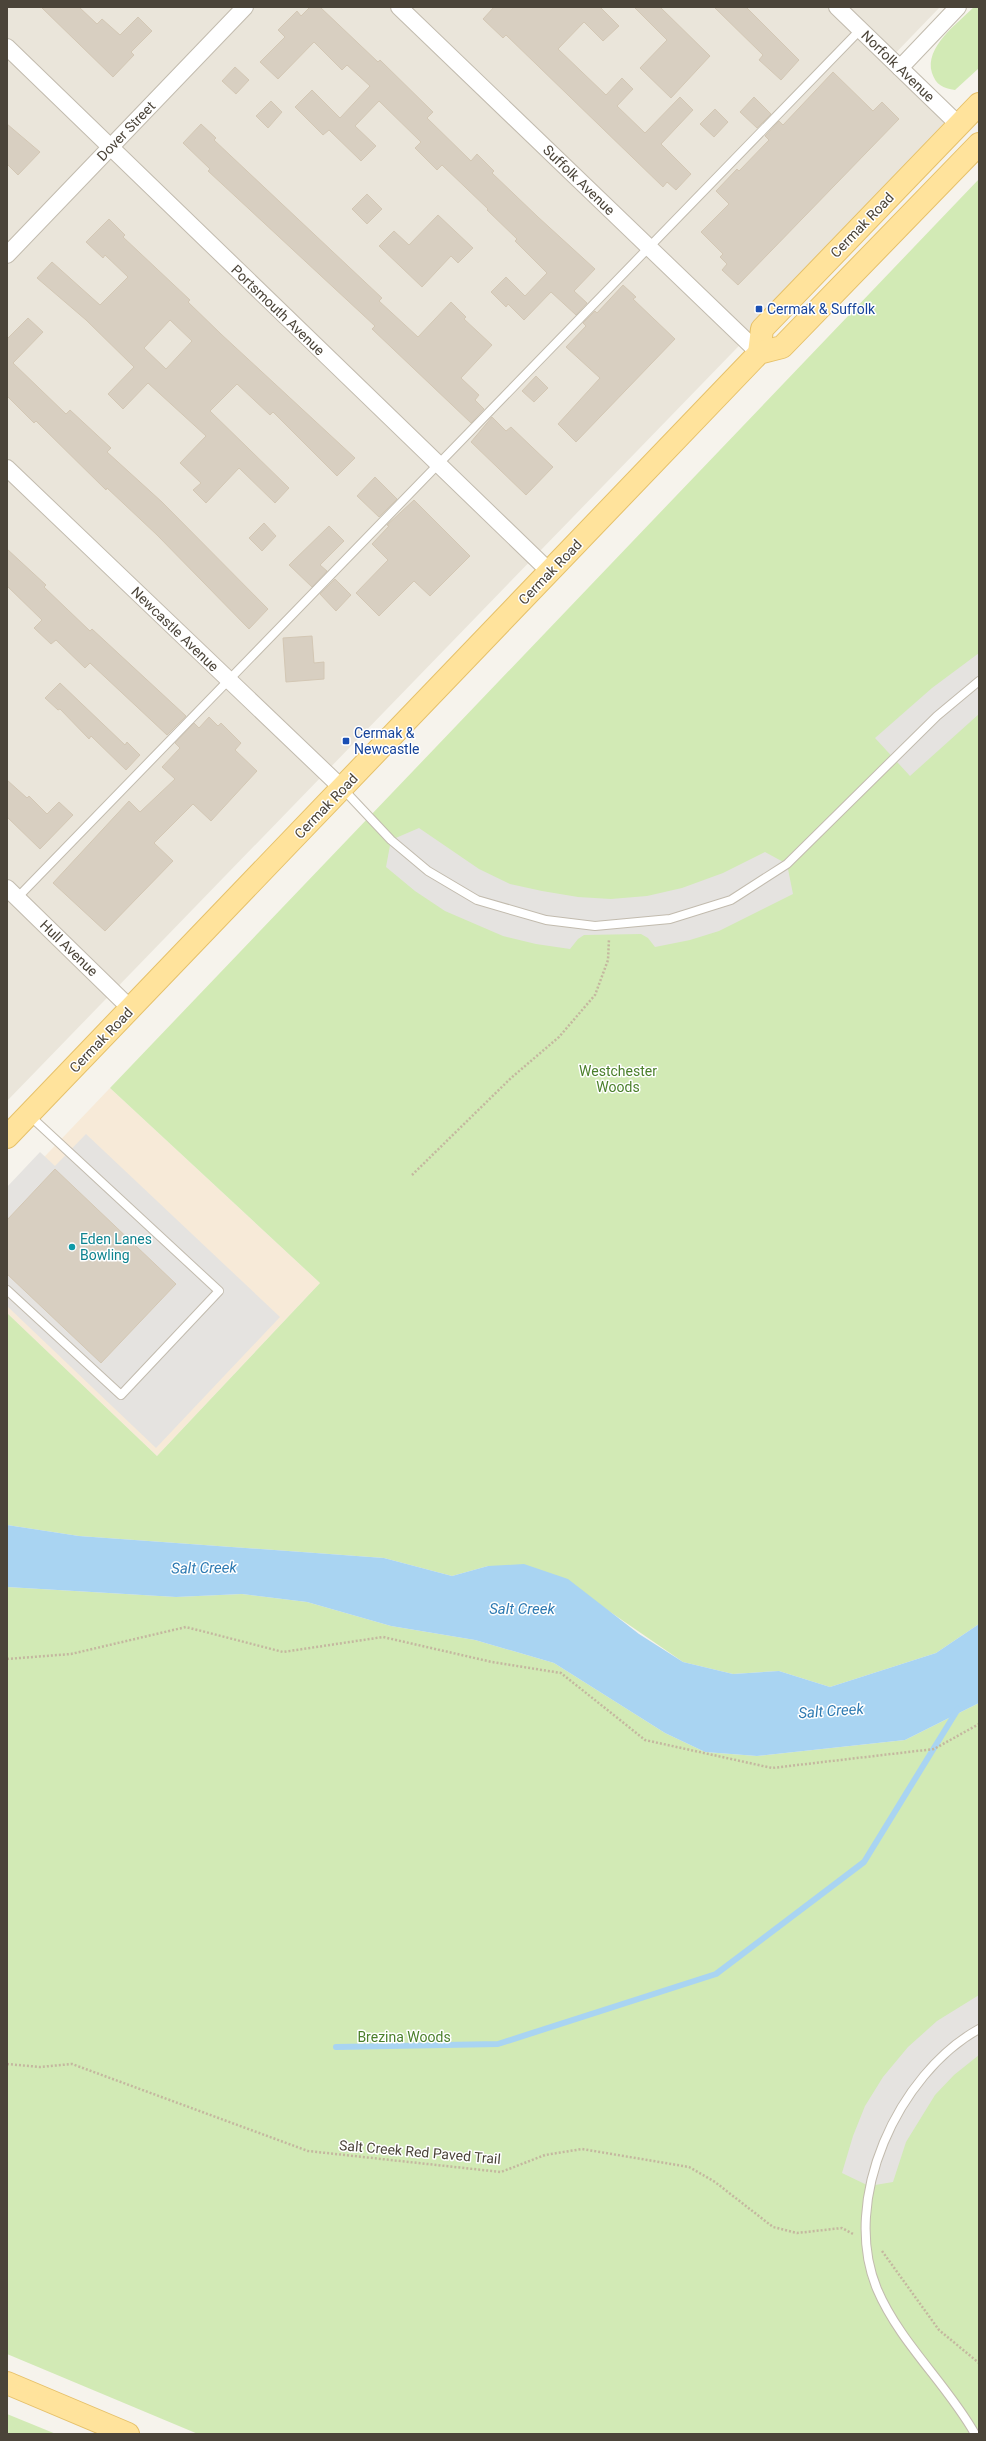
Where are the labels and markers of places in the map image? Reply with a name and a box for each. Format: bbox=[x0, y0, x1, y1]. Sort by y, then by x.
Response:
place label: Cermak & Suffolk bbox=[767, 301, 876, 317]
marker: Cermak & Suffolk bbox=[754, 304, 764, 314]
place label: Cermak & Newcastle bbox=[354, 725, 420, 757]
marker: Cermak & Newcastle bbox=[341, 736, 351, 746]
place label: Eden Lanes Bowling bbox=[80, 1231, 152, 1263]
marker: Eden Lanes Bowling bbox=[67, 1242, 77, 1252]

